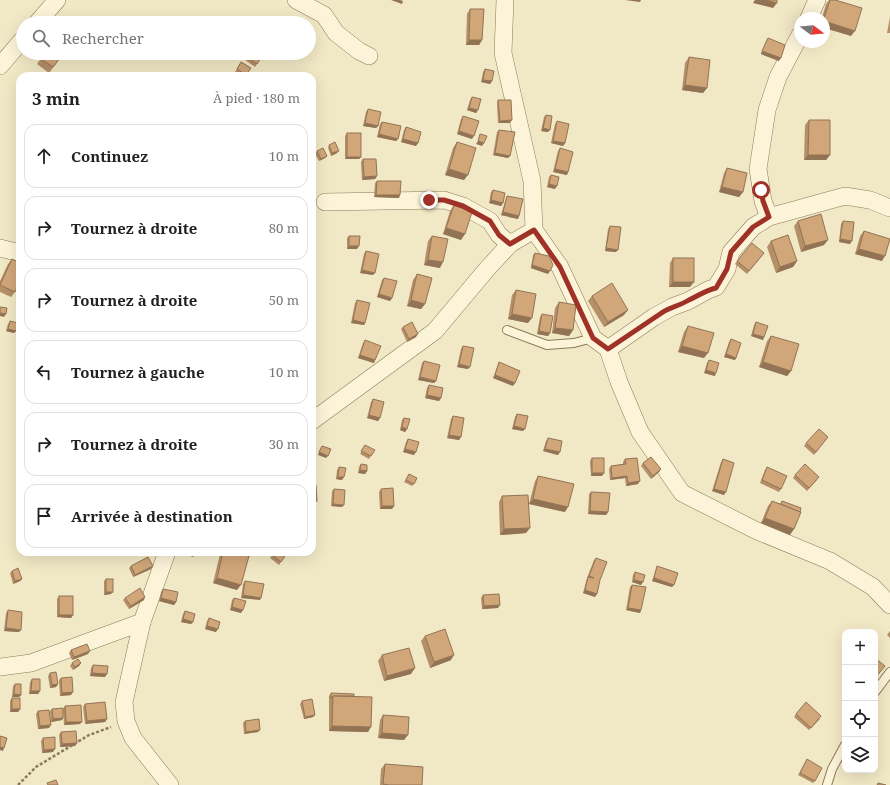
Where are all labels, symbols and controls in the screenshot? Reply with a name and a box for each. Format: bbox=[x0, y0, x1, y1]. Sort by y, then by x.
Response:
north arrow bbox=[794, 12, 830, 48]
search box bbox=[16, 16, 316, 60]
icon: search bbox=[30, 27, 52, 49]
text: Rechercher bbox=[62, 28, 144, 48]
text: 3 min bbox=[32, 87, 80, 110]
text: À pied · 180 m bbox=[213, 89, 300, 107]
icon: ahead bbox=[33, 145, 55, 167]
text: Continuez bbox=[71, 146, 148, 166]
text: 10 m bbox=[269, 147, 299, 165]
route start bbox=[752, 181, 770, 199]
route end bbox=[420, 191, 438, 209]
icon: right bbox=[33, 217, 55, 239]
text: Tournez à droite bbox=[71, 218, 197, 238]
text: 80 m bbox=[269, 219, 299, 237]
icon: right bbox=[33, 289, 55, 311]
text: Tournez à droite bbox=[71, 290, 197, 310]
text: 50 m bbox=[269, 291, 299, 309]
icon: left bbox=[33, 361, 55, 383]
text: Tournez à gauche bbox=[71, 362, 205, 382]
text: 10 m bbox=[269, 363, 299, 381]
icon: right bbox=[33, 433, 55, 455]
text: Tournez à droite bbox=[71, 434, 197, 454]
text: 30 m bbox=[269, 435, 299, 453]
icon: arrive bbox=[33, 505, 55, 527]
text: Arrivée à destination bbox=[71, 506, 233, 526]
map controls bbox=[842, 629, 878, 773]
button: + bbox=[842, 629, 878, 665]
button: − bbox=[842, 665, 878, 701]
button: locate bbox=[842, 701, 878, 737]
button: layers bbox=[842, 737, 878, 773]

